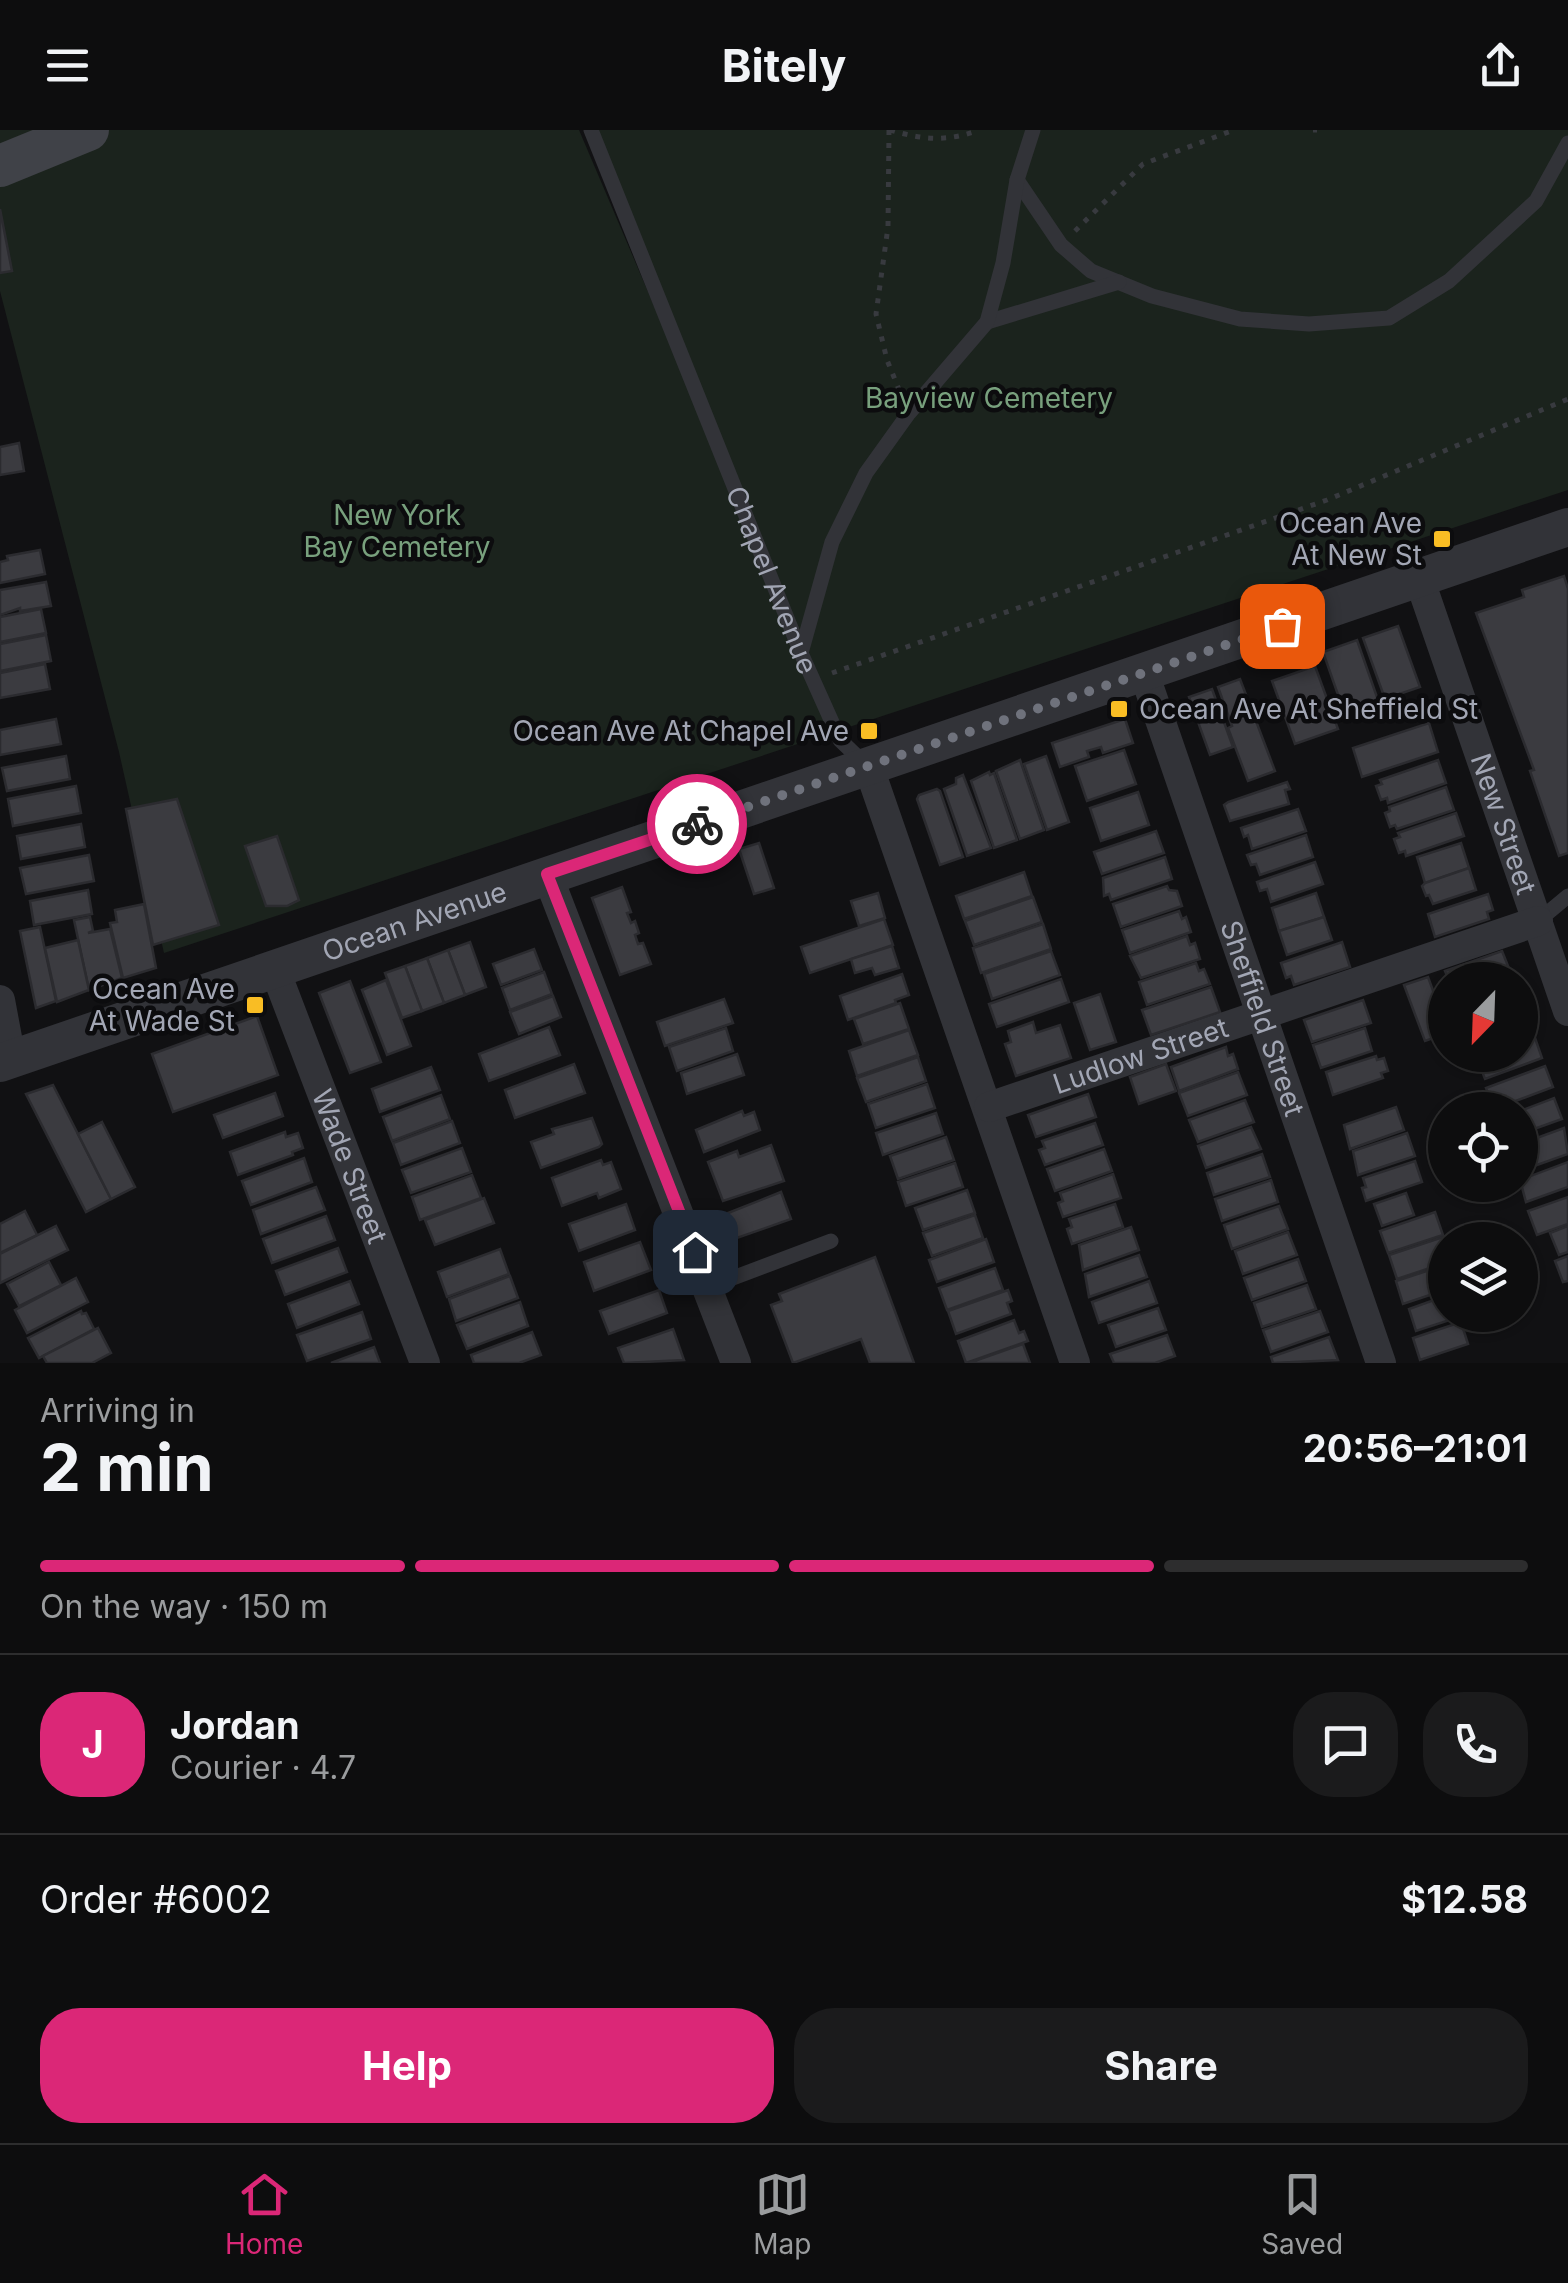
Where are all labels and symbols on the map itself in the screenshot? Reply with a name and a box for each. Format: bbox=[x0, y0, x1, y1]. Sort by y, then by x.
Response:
park label: Bayview Cemetery bbox=[865, 381, 1113, 415]
street label: Chapel Avenue bbox=[719, 481, 825, 679]
park label: New York Bay Cemetery bbox=[304, 498, 490, 564]
place label: Ocean Ave At New St bbox=[1279, 506, 1422, 572]
marker: Ocean Ave At New St bbox=[1431, 528, 1453, 550]
pin bbox=[1240, 584, 1325, 669]
place label: Ocean Ave At Sheffield St bbox=[1139, 692, 1478, 726]
marker: Ocean Ave At Sheffield St bbox=[1108, 698, 1130, 720]
place label: Ocean Ave At Chapel Ave bbox=[512, 714, 849, 748]
marker: Ocean Ave At Chapel Ave bbox=[858, 720, 880, 742]
street label: New Street bbox=[1464, 749, 1544, 899]
courier bbox=[647, 774, 747, 874]
street label: Ocean Avenue bbox=[318, 874, 511, 969]
street label: Sheffield Street bbox=[1213, 916, 1312, 1120]
north arrow bbox=[1428, 962, 1538, 1072]
place label: Ocean Ave At Wade St bbox=[89, 972, 235, 1038]
marker: Ocean Ave At Wade St bbox=[244, 994, 266, 1016]
street label: Ludlow Street bbox=[1049, 1010, 1232, 1101]
street label: Wade Street bbox=[305, 1084, 395, 1248]
pin bbox=[653, 1210, 738, 1295]

